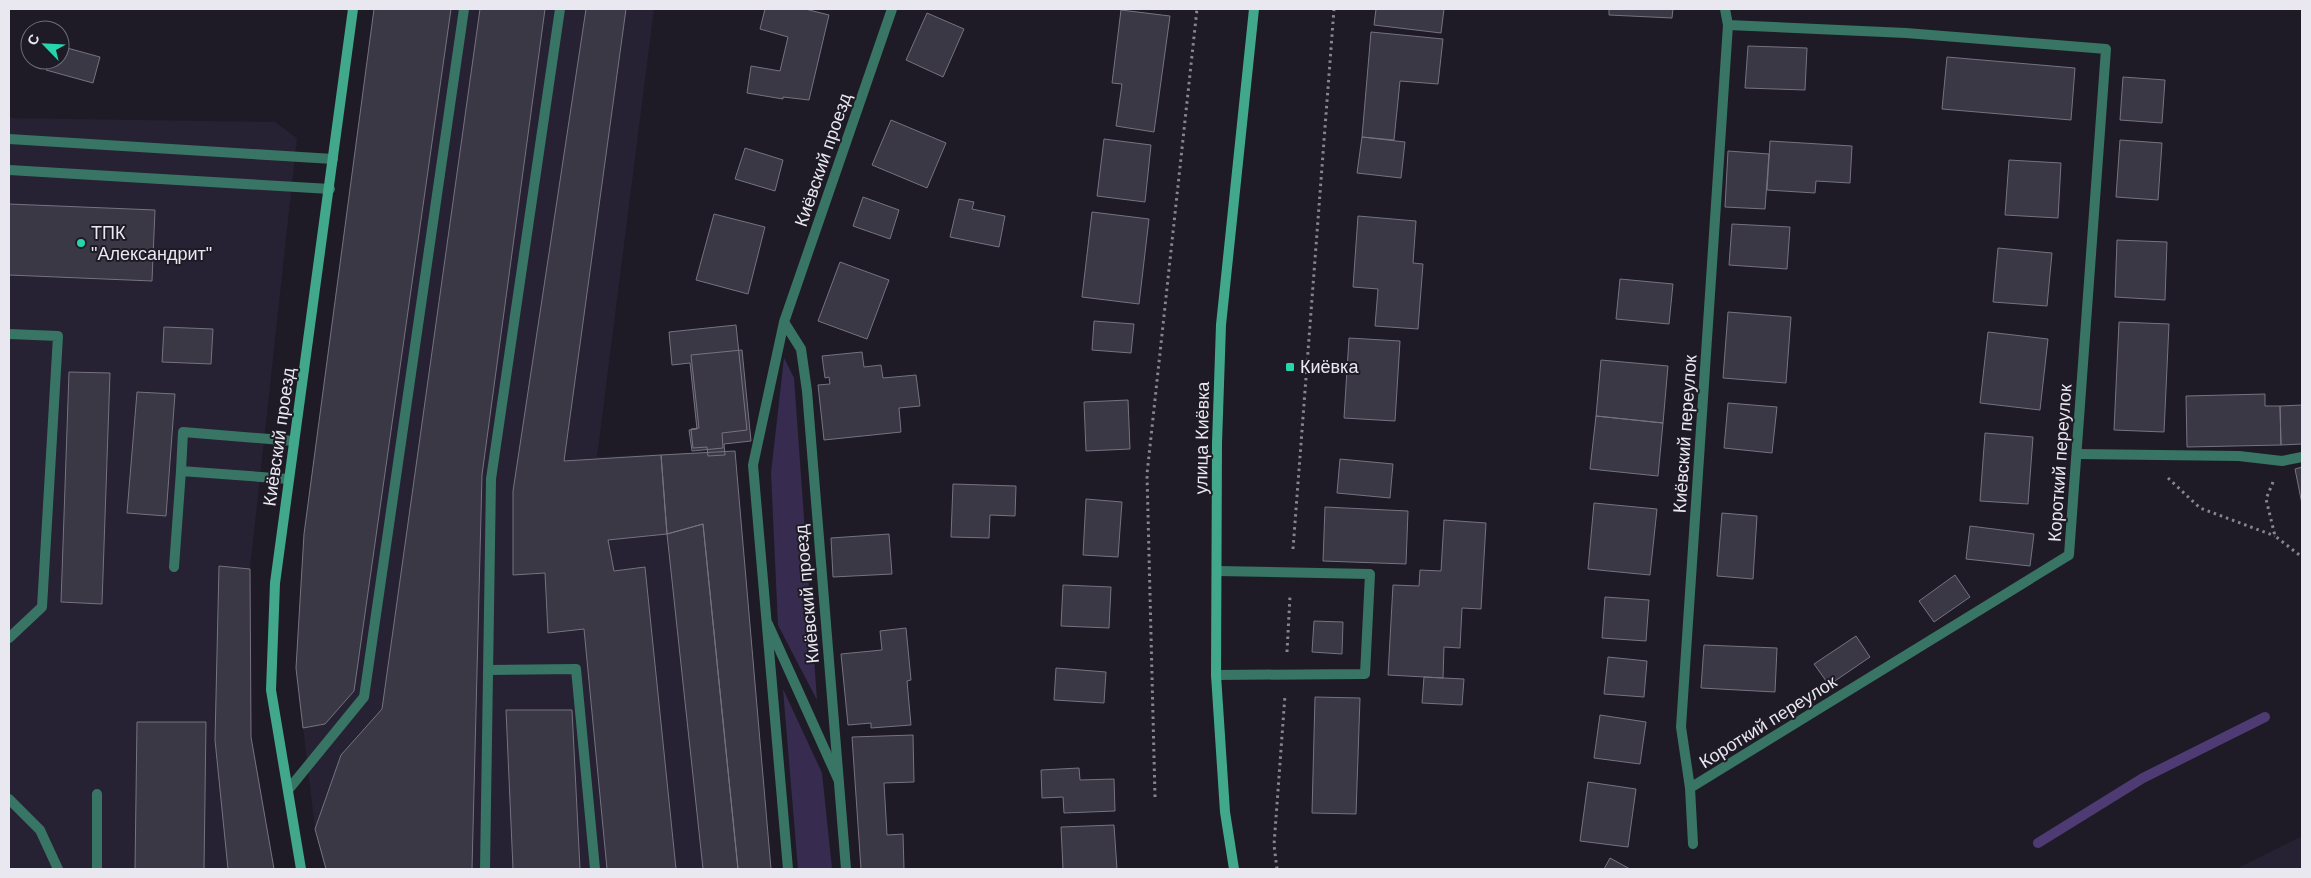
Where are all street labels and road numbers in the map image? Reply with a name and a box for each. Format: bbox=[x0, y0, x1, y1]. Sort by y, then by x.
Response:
street label: Киёвский проезд bbox=[791, 90, 855, 229]
street label: Киёвский переулок bbox=[1669, 354, 1701, 514]
street label: Киёвский проезд bbox=[259, 366, 299, 508]
street label: улица Киёвка bbox=[1191, 380, 1213, 495]
street label: Короткий переулок bbox=[2045, 383, 2075, 543]
street label: Киёвский проезд bbox=[791, 523, 823, 664]
street label: Короткий переулок bbox=[1696, 672, 1840, 772]

